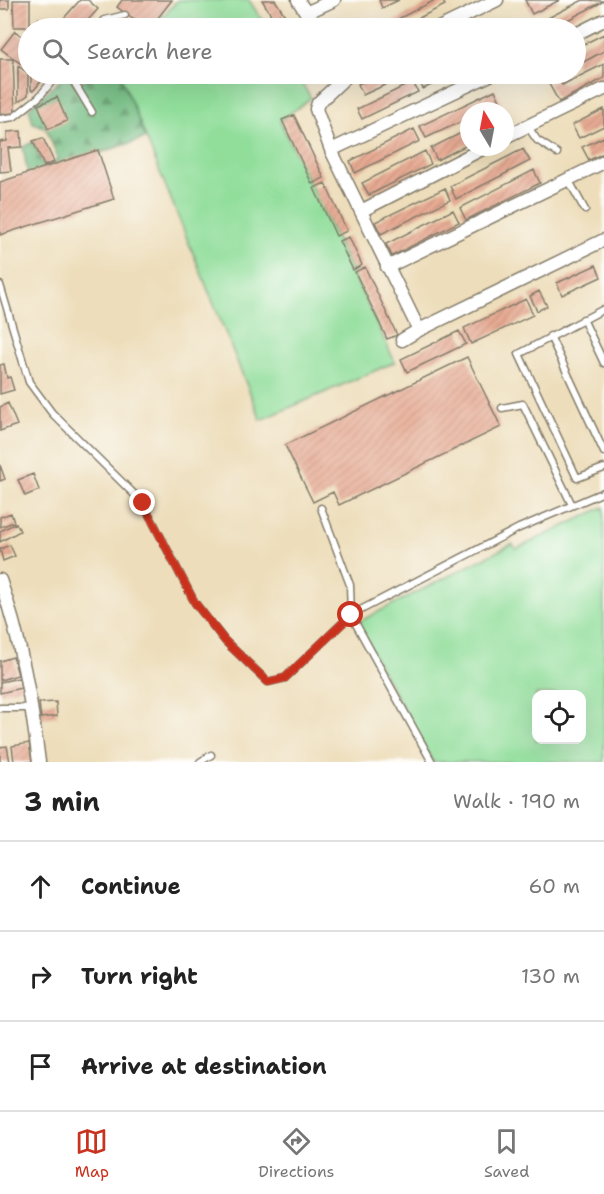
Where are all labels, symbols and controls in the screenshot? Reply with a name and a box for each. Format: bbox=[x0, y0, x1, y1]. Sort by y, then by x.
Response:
search box bbox=[18, 18, 586, 84]
icon: search bbox=[39, 35, 72, 68]
text: Search here bbox=[87, 37, 213, 66]
north arrow bbox=[460, 102, 514, 156]
route end bbox=[129, 489, 155, 515]
route start bbox=[337, 601, 363, 627]
map controls bbox=[532, 690, 586, 744]
button: locate bbox=[532, 690, 586, 744]
text: 3 min bbox=[24, 784, 100, 819]
text: Walk · 190 m bbox=[453, 788, 580, 814]
icon: ahead bbox=[24, 870, 57, 903]
text: Continue bbox=[81, 872, 181, 901]
text: 60 m bbox=[528, 873, 580, 899]
icon: right bbox=[24, 960, 57, 993]
text: Turn right bbox=[81, 962, 198, 991]
text: 130 m bbox=[521, 963, 580, 989]
icon: arrive bbox=[24, 1050, 57, 1083]
text: Arrive at destination bbox=[81, 1052, 327, 1081]
tab: Map bbox=[75, 1125, 109, 1182]
tab: Directions bbox=[258, 1125, 335, 1182]
tab: Saved bbox=[484, 1125, 529, 1182]

